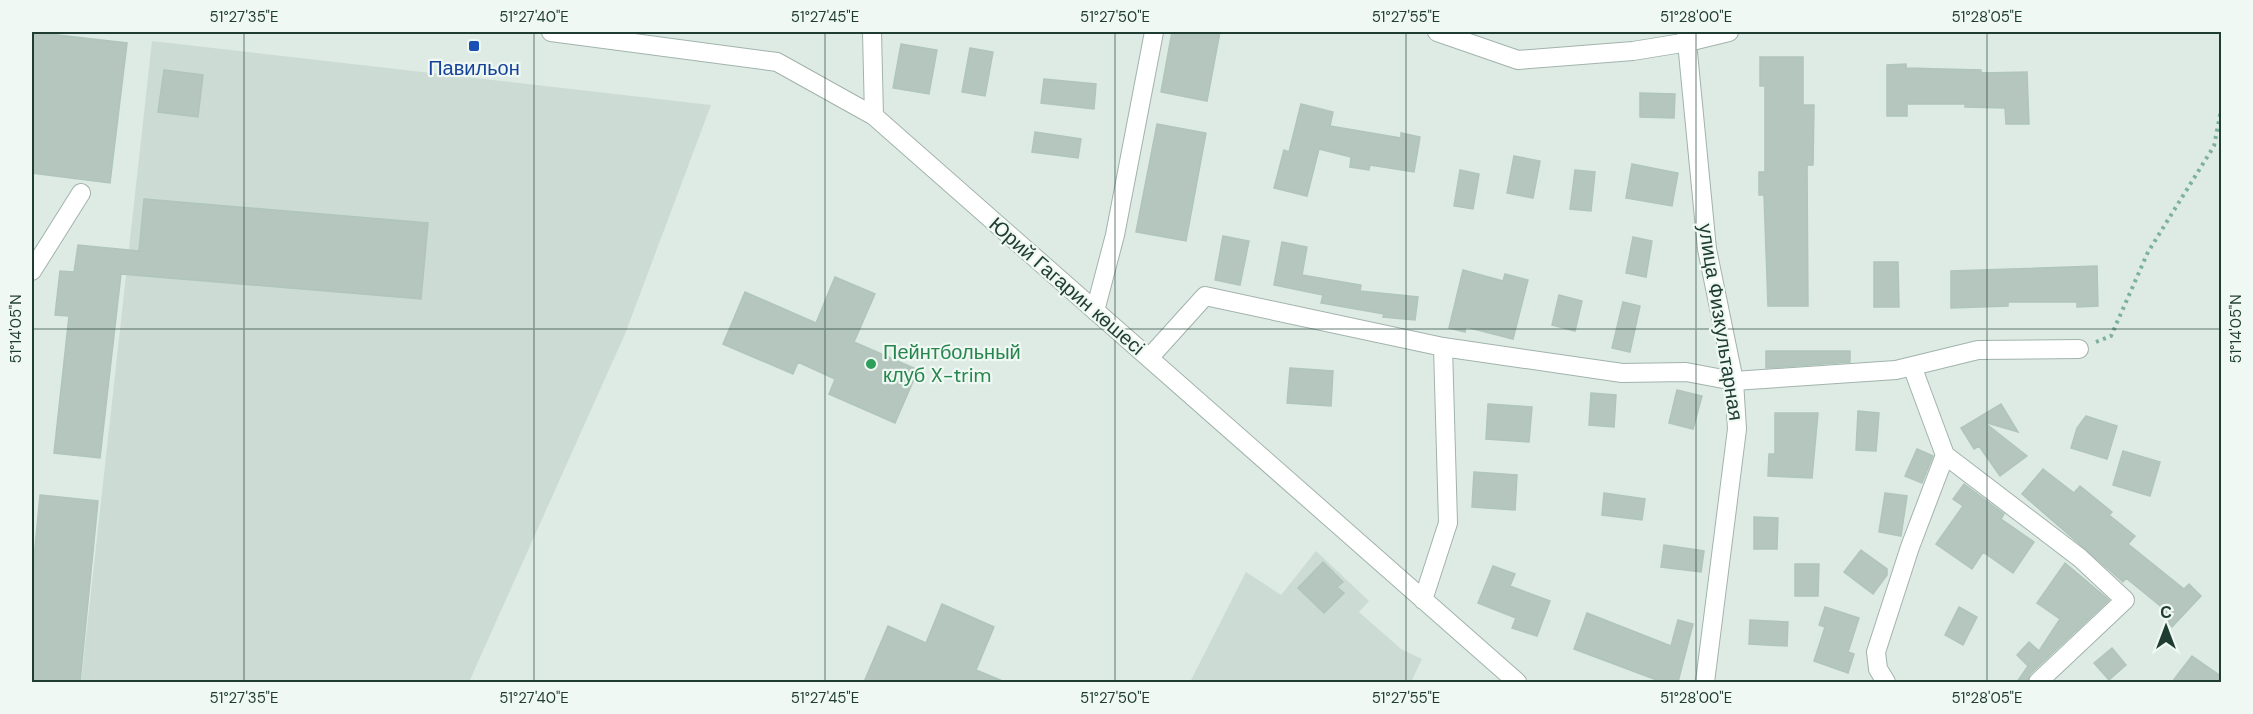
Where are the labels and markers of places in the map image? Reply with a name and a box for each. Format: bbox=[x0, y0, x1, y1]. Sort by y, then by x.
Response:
marker: Павильон bbox=[467, 39, 481, 53]
place label: Павильон bbox=[428, 55, 520, 81]
place label: Пейнтбольный клуб X-trim bbox=[883, 339, 1021, 388]
marker: Пейнтбольный клуб X-trim bbox=[864, 357, 878, 371]

